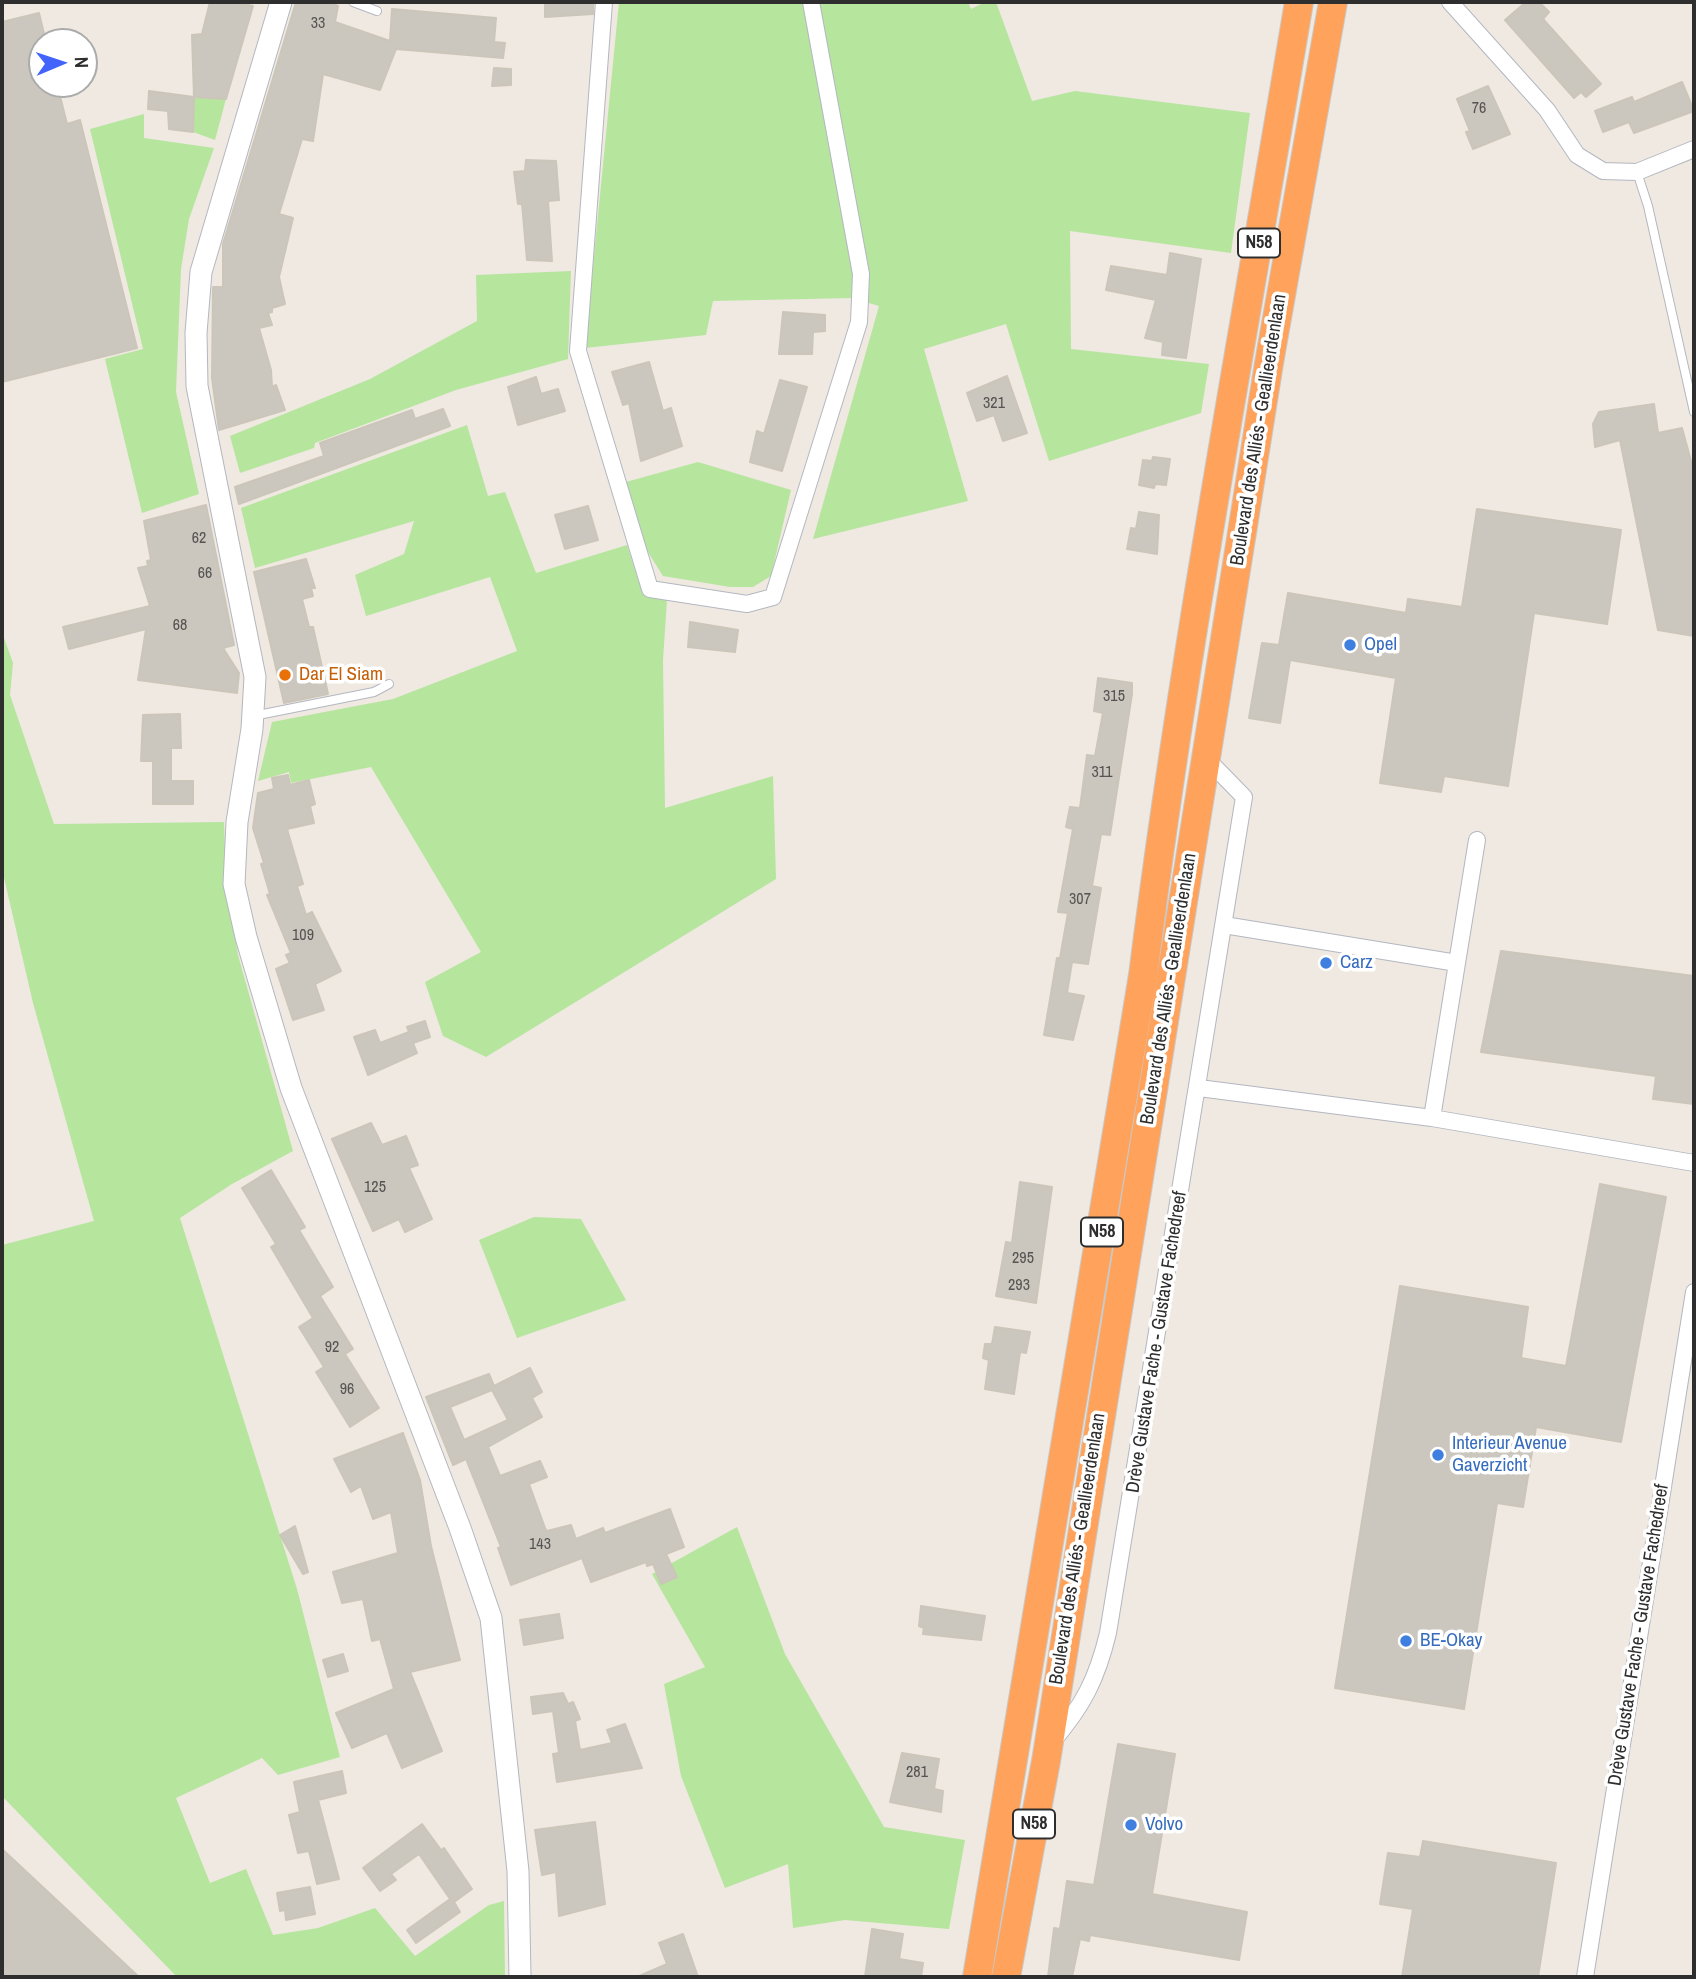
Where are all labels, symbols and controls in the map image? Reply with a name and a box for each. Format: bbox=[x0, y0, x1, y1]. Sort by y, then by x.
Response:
house number: 33 bbox=[311, 14, 325, 34]
north arrow bbox=[28, 28, 98, 98]
text: N bbox=[69, 56, 95, 68]
house number: 76 bbox=[1472, 99, 1486, 119]
road number: N58 bbox=[1238, 229, 1280, 258]
street label: Boulevard des Alliés - Geallieerdenlaan bbox=[1226, 293, 1292, 567]
house number: 321 bbox=[983, 394, 1005, 414]
house number: 62 bbox=[192, 529, 206, 549]
house number: 66 bbox=[198, 564, 212, 584]
house number: 68 bbox=[173, 616, 187, 636]
place label: Opel bbox=[1364, 634, 1397, 656]
marker: Opel bbox=[1342, 637, 1358, 653]
place label: Dar El Siam bbox=[299, 664, 383, 686]
marker: Dar El Siam bbox=[277, 667, 293, 683]
house number: 315 bbox=[1103, 687, 1125, 707]
house number: 311 bbox=[1092, 763, 1112, 783]
street label: Boulevard des Alliés - Geallieerdenlaan bbox=[1136, 852, 1202, 1126]
house number: 307 bbox=[1069, 890, 1091, 910]
house number: 109 bbox=[292, 926, 314, 946]
place label: Carz bbox=[1340, 952, 1373, 974]
marker: Carz bbox=[1318, 955, 1334, 971]
house number: 125 bbox=[364, 1178, 386, 1198]
street label: Drève Gustave Fache - Gustave Fachedreef bbox=[1122, 1190, 1192, 1494]
road number: N58 bbox=[1081, 1218, 1123, 1246]
house number: 295 bbox=[1012, 1249, 1034, 1269]
house number: 293 bbox=[1008, 1276, 1030, 1296]
house number: 92 bbox=[325, 1338, 339, 1358]
house number: 96 bbox=[340, 1380, 354, 1400]
street label: Boulevard des Alliés - Geallieerdenlaan bbox=[1045, 1412, 1111, 1686]
place label: Interieur Avenue Gaverzicht bbox=[1452, 1433, 1567, 1477]
marker: Interieur Avenue Gaverzicht bbox=[1430, 1447, 1446, 1463]
street label: Drève Gustave Fache - Gustave Fachedreef bbox=[1604, 1483, 1674, 1787]
house number: 143 bbox=[529, 1535, 551, 1555]
place label: BE-Okay bbox=[1420, 1630, 1482, 1652]
marker: BE-Okay bbox=[1398, 1633, 1414, 1649]
house number: 281 bbox=[906, 1763, 928, 1783]
road number: N58 bbox=[1013, 1810, 1055, 1838]
place label: Volvo bbox=[1145, 1814, 1183, 1836]
marker: Volvo bbox=[1123, 1817, 1139, 1833]

